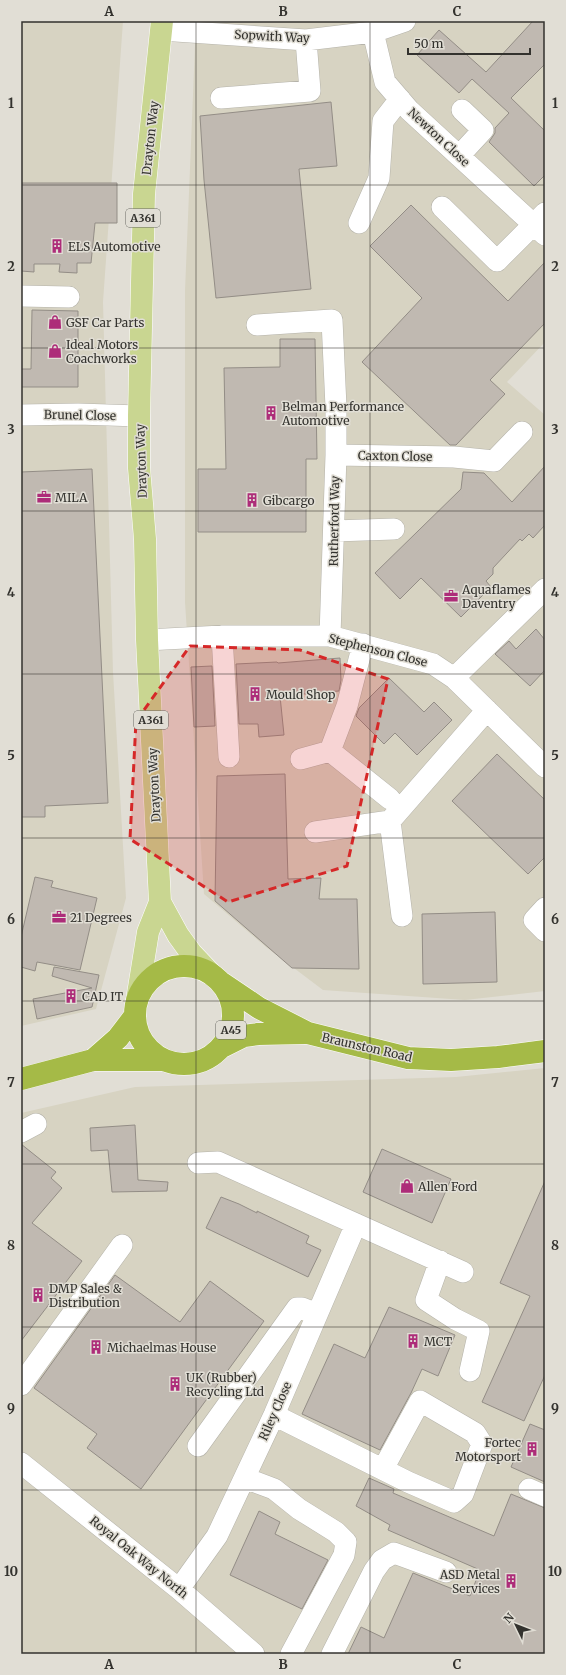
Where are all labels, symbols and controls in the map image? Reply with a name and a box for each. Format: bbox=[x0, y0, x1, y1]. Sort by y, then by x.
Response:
text: A bbox=[103, 3, 114, 20]
text: B bbox=[278, 3, 288, 20]
text: C bbox=[453, 3, 462, 20]
street label: Sopwith Way bbox=[234, 27, 310, 45]
scale bar bbox=[408, 30, 530, 56]
text: 50 m bbox=[414, 36, 443, 51]
text: 1 bbox=[8, 95, 14, 112]
text: 1 bbox=[552, 95, 558, 112]
street label: Drayton Way bbox=[139, 100, 161, 176]
street label: Newton Close bbox=[405, 105, 473, 169]
road number: A361 bbox=[126, 209, 160, 227]
building icon: ELS Automotive bbox=[49, 238, 65, 254]
place label: ELS Automotive bbox=[68, 239, 160, 254]
text: 2 bbox=[7, 258, 15, 275]
text: 2 bbox=[551, 258, 559, 275]
shop icon: GSF Car Parts bbox=[47, 314, 63, 330]
place label: GSF Car Parts bbox=[66, 315, 144, 330]
place label: Ideal Motors Coachworks bbox=[66, 337, 138, 366]
shop icon: Ideal Motors Coachworks bbox=[47, 343, 63, 359]
place label: Belman Performance Automotive bbox=[281, 399, 404, 428]
building icon: Belman Performance Automotive bbox=[263, 405, 279, 421]
street label: Brunel Close bbox=[44, 407, 116, 423]
text: 3 bbox=[7, 421, 15, 438]
text: 3 bbox=[551, 421, 559, 438]
street label: Drayton Way bbox=[132, 424, 150, 498]
street label: Caxton Close bbox=[358, 448, 432, 464]
street label: Rutherford Way bbox=[326, 475, 342, 567]
office icon: MILA bbox=[36, 489, 52, 505]
place label: MILA bbox=[55, 490, 88, 505]
building icon: Gibcargo bbox=[244, 492, 260, 508]
place label: Gibcargo bbox=[263, 493, 315, 508]
place label: Aquaflames Daventry bbox=[461, 582, 531, 611]
text: 4 bbox=[7, 584, 16, 601]
text: 4 bbox=[551, 584, 560, 601]
office icon: Aquaflames Daventry bbox=[443, 588, 459, 604]
street label: Stephenson Close bbox=[327, 630, 429, 670]
building icon: Mould Shop bbox=[247, 686, 263, 702]
place label: Mould Shop bbox=[266, 687, 335, 702]
road number: A361 bbox=[134, 711, 168, 729]
text: 5 bbox=[7, 747, 15, 764]
street label: Drayton Way bbox=[145, 747, 163, 823]
text: 5 bbox=[551, 747, 559, 764]
office icon: 21 Degrees bbox=[51, 909, 67, 925]
place label: 21 Degrees bbox=[70, 910, 132, 925]
text: 6 bbox=[7, 911, 15, 928]
text: 6 bbox=[551, 911, 559, 928]
building icon: CAD IT bbox=[63, 988, 79, 1004]
place label: CAD IT bbox=[82, 989, 124, 1004]
road number: A45 bbox=[216, 1021, 246, 1039]
street label: Braunston Road bbox=[320, 1029, 414, 1065]
text: 7 bbox=[7, 1074, 15, 1091]
text: 7 bbox=[551, 1074, 559, 1091]
shop icon: Allen Ford bbox=[399, 1178, 415, 1194]
place label: Allen Ford bbox=[417, 1179, 477, 1194]
text: 8 bbox=[7, 1237, 15, 1254]
text: 8 bbox=[551, 1237, 559, 1254]
place label: DMP Sales & Distribution bbox=[49, 1281, 122, 1310]
building icon: DMP Sales & Distribution bbox=[30, 1287, 46, 1303]
building icon: MCT bbox=[405, 1333, 421, 1349]
place label: MCT bbox=[424, 1334, 453, 1349]
building icon: Michaelmas House bbox=[88, 1339, 104, 1355]
place label: Michaelmas House bbox=[107, 1340, 216, 1355]
place label: UK (Rubber) Recycling Ltd bbox=[186, 1370, 264, 1399]
building icon: UK (Rubber) Recycling Ltd bbox=[167, 1376, 183, 1392]
street label: Riley Close bbox=[255, 1379, 295, 1443]
text: 9 bbox=[7, 1400, 15, 1417]
text: 9 bbox=[551, 1400, 559, 1417]
place label: Fortec Motorsport bbox=[455, 1435, 521, 1464]
building icon: Fortec Motorsport bbox=[524, 1441, 540, 1457]
street label: Royal Oak Way North bbox=[87, 1513, 191, 1601]
text: 10 bbox=[4, 1563, 18, 1580]
text: 10 bbox=[548, 1563, 562, 1580]
place label: ASD Metal Services bbox=[439, 1567, 500, 1596]
building icon: ASD Metal Services bbox=[503, 1573, 519, 1589]
north arrow bbox=[496, 1605, 536, 1645]
text: N bbox=[501, 1610, 517, 1626]
text: A bbox=[103, 1656, 114, 1673]
text: B bbox=[278, 1656, 288, 1673]
text: C bbox=[453, 1656, 462, 1673]

